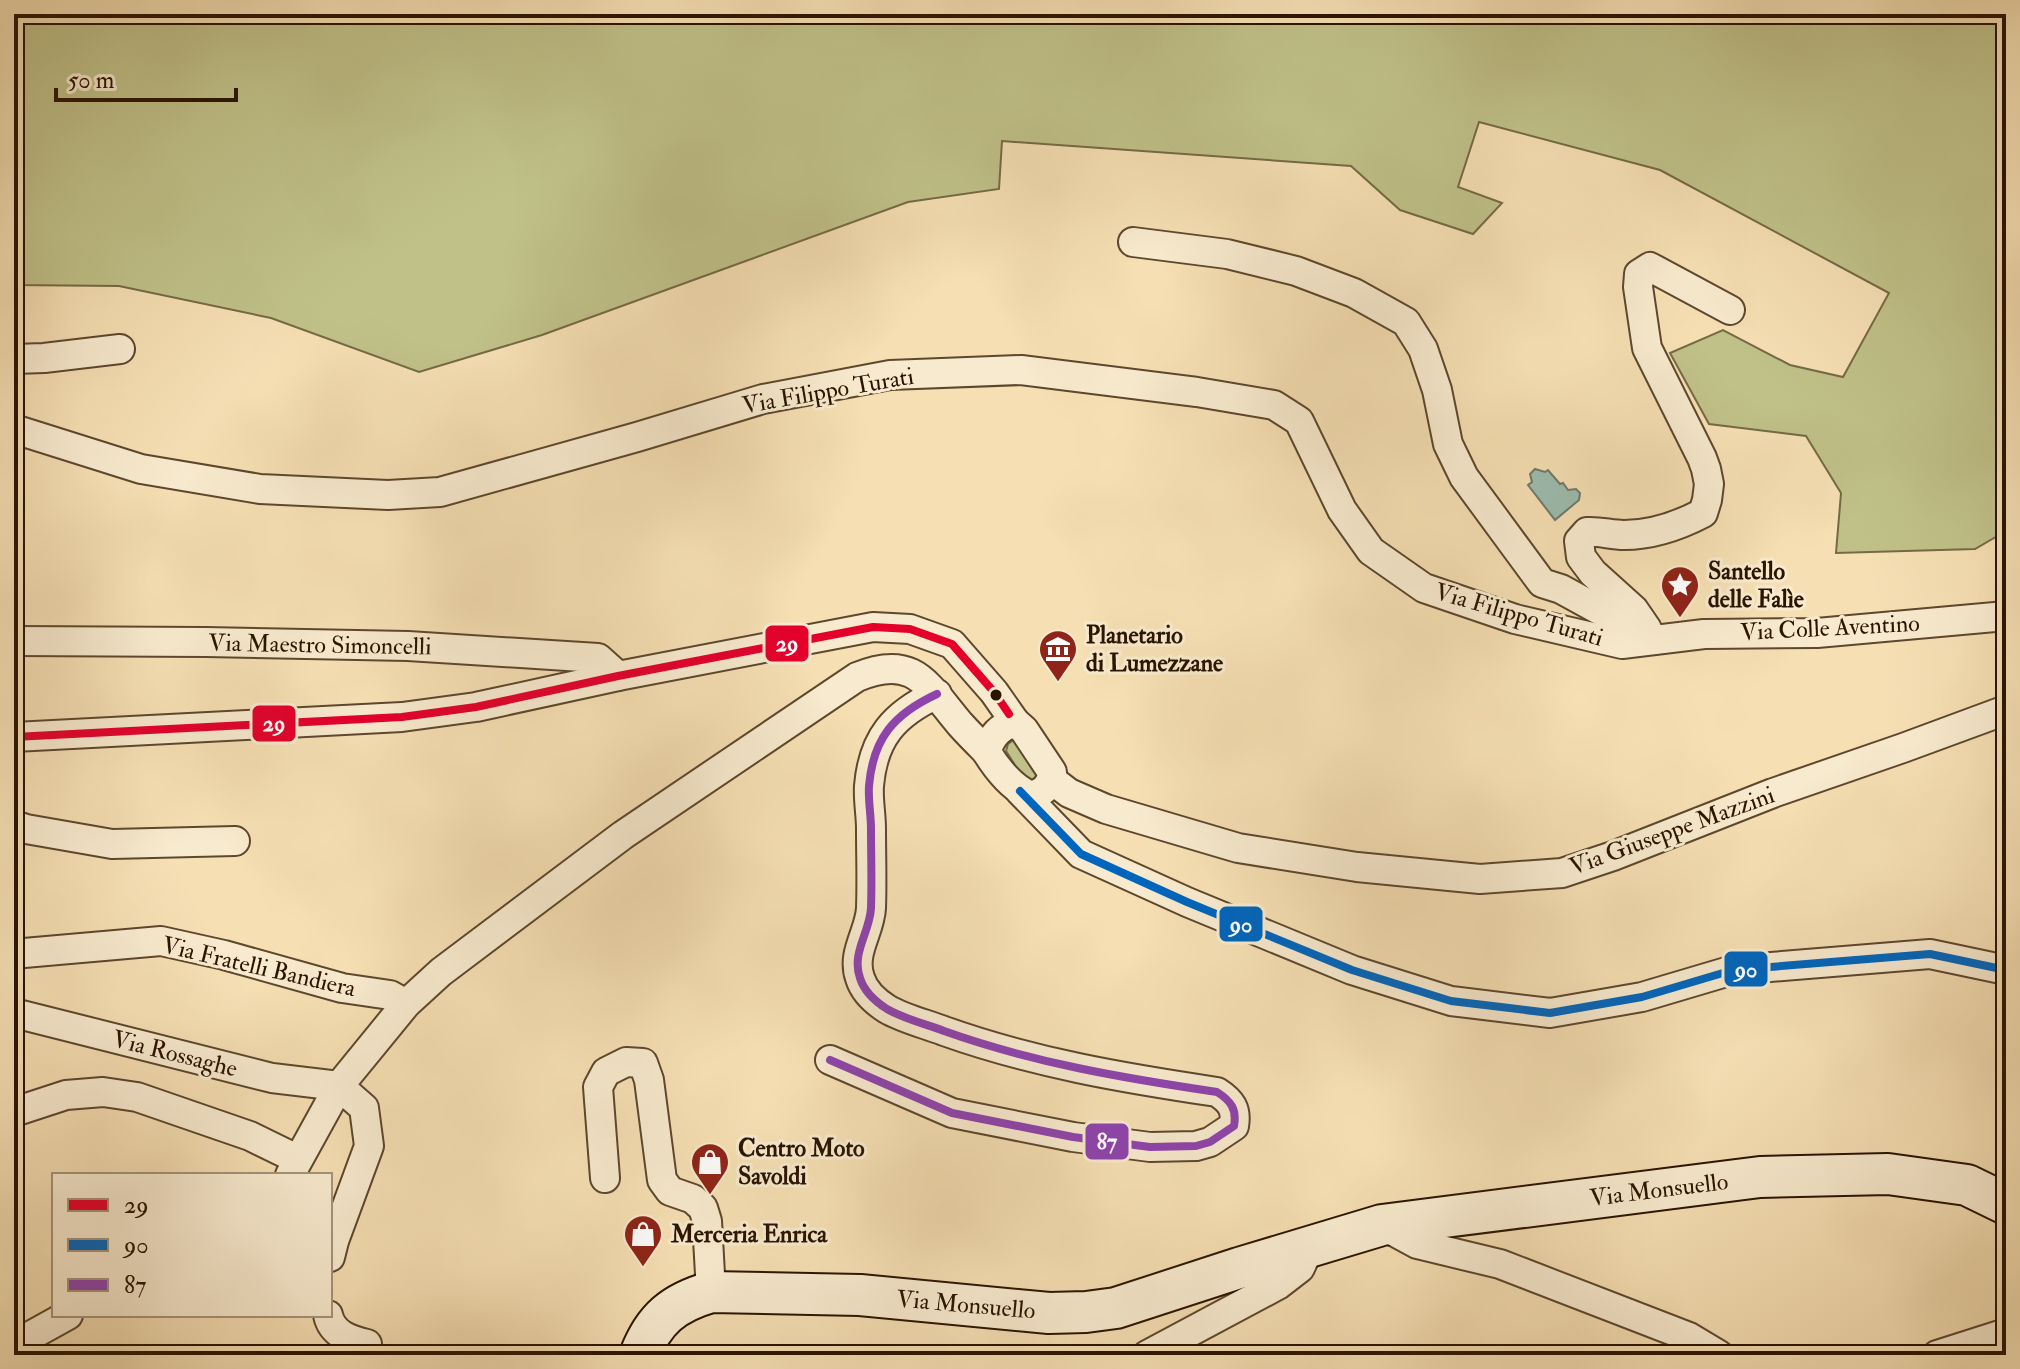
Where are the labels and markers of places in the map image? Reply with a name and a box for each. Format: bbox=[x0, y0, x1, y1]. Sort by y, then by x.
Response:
place label: Santello delle Falìe bbox=[1708, 556, 1804, 615]
place icon: Santello delle Falìe bbox=[1659, 564, 1701, 619]
place label: Planetario di Lumezzane bbox=[1086, 620, 1223, 679]
museum icon: Planetario di Lumezzane bbox=[1037, 628, 1079, 683]
unlabelled marker bbox=[988, 687, 1004, 703]
place label: Centro Moto Savoldi bbox=[738, 1133, 865, 1192]
shop icon: Centro Moto Savoldi bbox=[689, 1141, 731, 1196]
shop icon: Merceria Enrica bbox=[622, 1213, 664, 1268]
place label: Merceria Enrica bbox=[670, 1219, 828, 1250]

